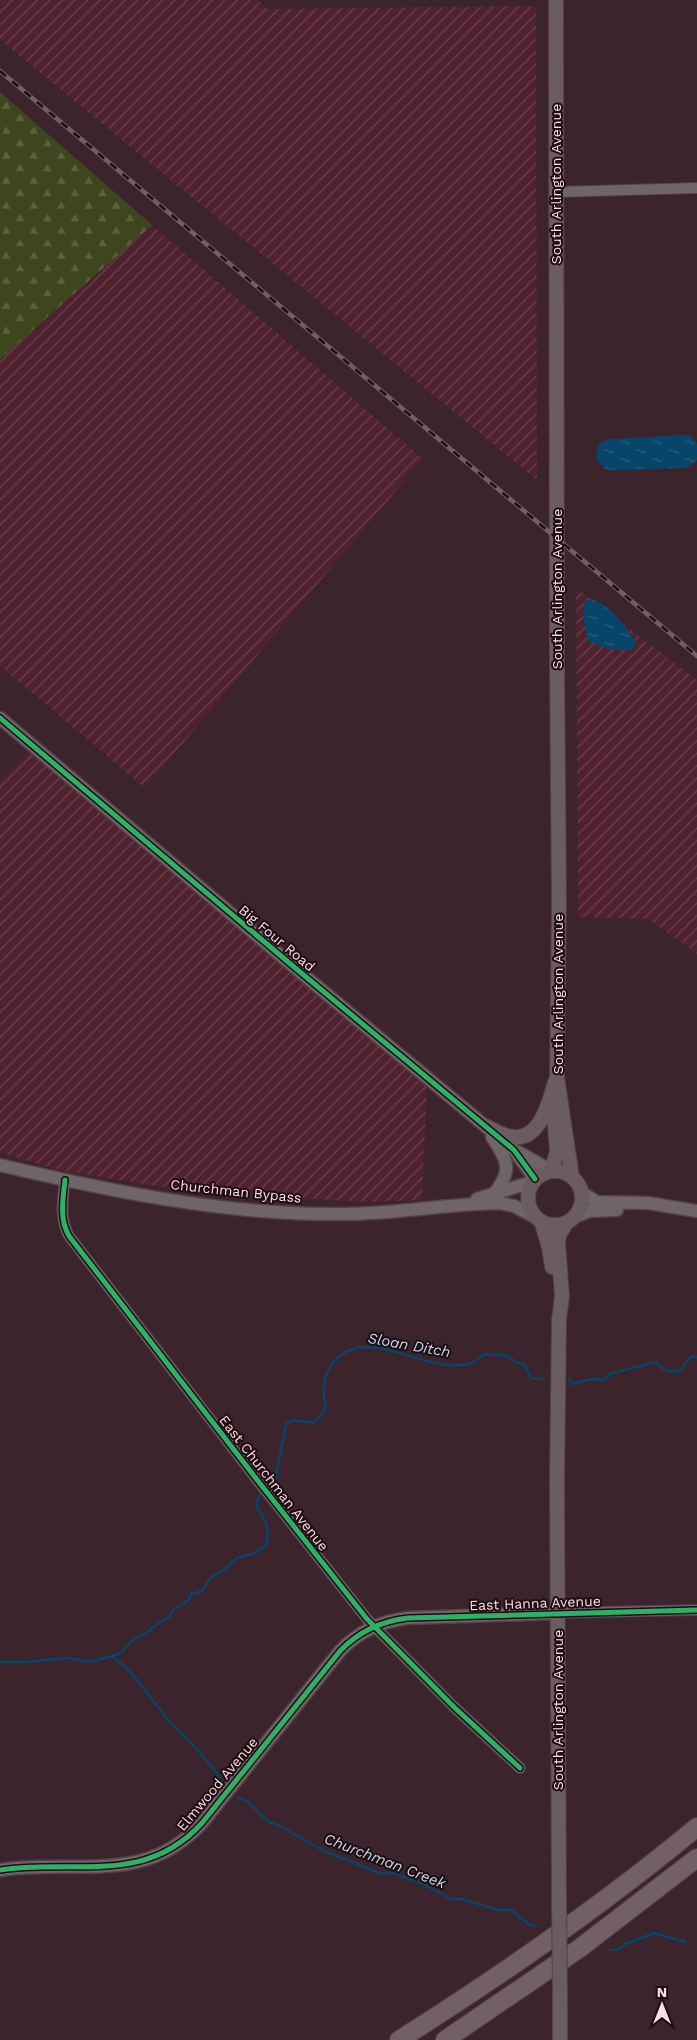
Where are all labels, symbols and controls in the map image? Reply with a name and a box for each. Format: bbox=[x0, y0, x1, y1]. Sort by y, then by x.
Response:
street label: South Arlington Avenue bbox=[548, 104, 564, 264]
street label: South Arlington Avenue bbox=[549, 509, 565, 669]
street label: Big Four Road bbox=[236, 902, 318, 974]
street label: South Arlington Avenue bbox=[550, 914, 566, 1074]
street label: Churchman Bypass bbox=[170, 1176, 302, 1206]
water label: Sloan Ditch bbox=[366, 1329, 452, 1361]
street label: East Churchman Avenue bbox=[216, 1412, 332, 1554]
street label: East Hanna Avenue bbox=[469, 1593, 601, 1613]
street label: South Arlington Avenue bbox=[550, 1630, 566, 1790]
street label: Elmwood Avenue bbox=[173, 1734, 261, 1834]
water label: Churchman Creek bbox=[322, 1829, 449, 1893]
north arrow bbox=[637, 1980, 687, 2030]
text: N bbox=[657, 1984, 667, 2000]

